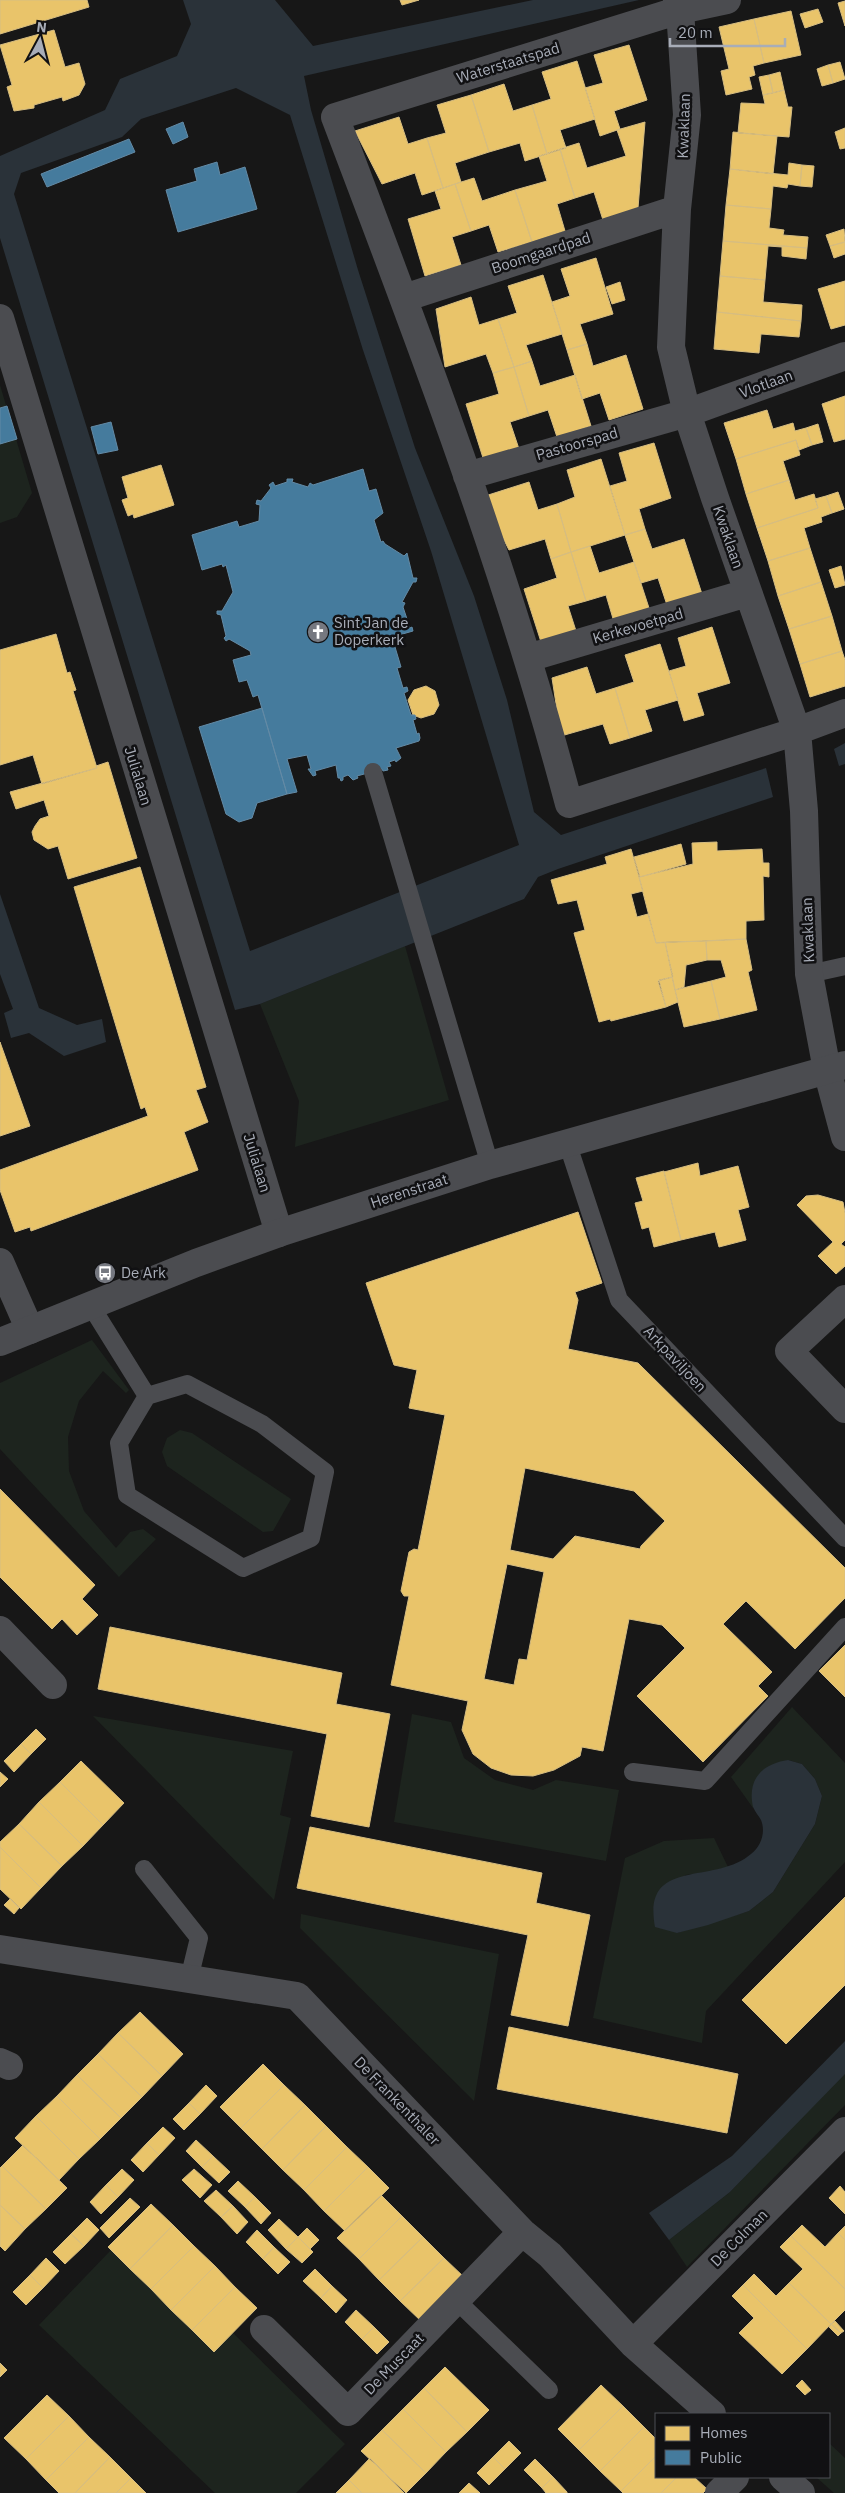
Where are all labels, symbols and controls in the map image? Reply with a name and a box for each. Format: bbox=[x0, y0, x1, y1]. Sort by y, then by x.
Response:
north arrow bbox=[15, 15, 65, 65]
scale bar bbox=[670, 15, 785, 47]
text: N bbox=[35, 18, 48, 37]
text: 20 m bbox=[678, 23, 713, 42]
street label: Waterstaatspad bbox=[454, 38, 562, 87]
street label: Kwaklaan bbox=[673, 93, 694, 159]
street label: Boomgaardpad bbox=[489, 228, 593, 277]
street label: Vlotlaan bbox=[736, 365, 795, 402]
street label: Pastoorspad bbox=[534, 423, 620, 464]
street label: Kwaklaan bbox=[709, 503, 748, 571]
street label: Kerkevoetpad bbox=[590, 604, 685, 647]
place label: Sint Jan de Doperkerk bbox=[334, 613, 408, 649]
church icon: Sint Jan de Doperkerk bbox=[306, 620, 330, 644]
street label: Julialaan bbox=[121, 744, 156, 808]
street label: Kwaklaan bbox=[797, 897, 818, 963]
street label: Julialaan bbox=[240, 1131, 275, 1195]
street label: Herenstraat bbox=[368, 1169, 450, 1212]
bus stop icon: De Ark bbox=[93, 1261, 117, 1285]
place label: De Ark bbox=[121, 1263, 166, 1282]
street label: Arkpaviljoen bbox=[640, 1322, 711, 1396]
street label: De Frankenthaler bbox=[350, 2052, 445, 2149]
street label: De Colman bbox=[706, 2205, 771, 2270]
street label: De Muscaat bbox=[359, 2329, 428, 2399]
legend bbox=[655, 2413, 830, 2478]
text: Homes bbox=[700, 2423, 748, 2442]
text: Public bbox=[700, 2448, 742, 2467]

